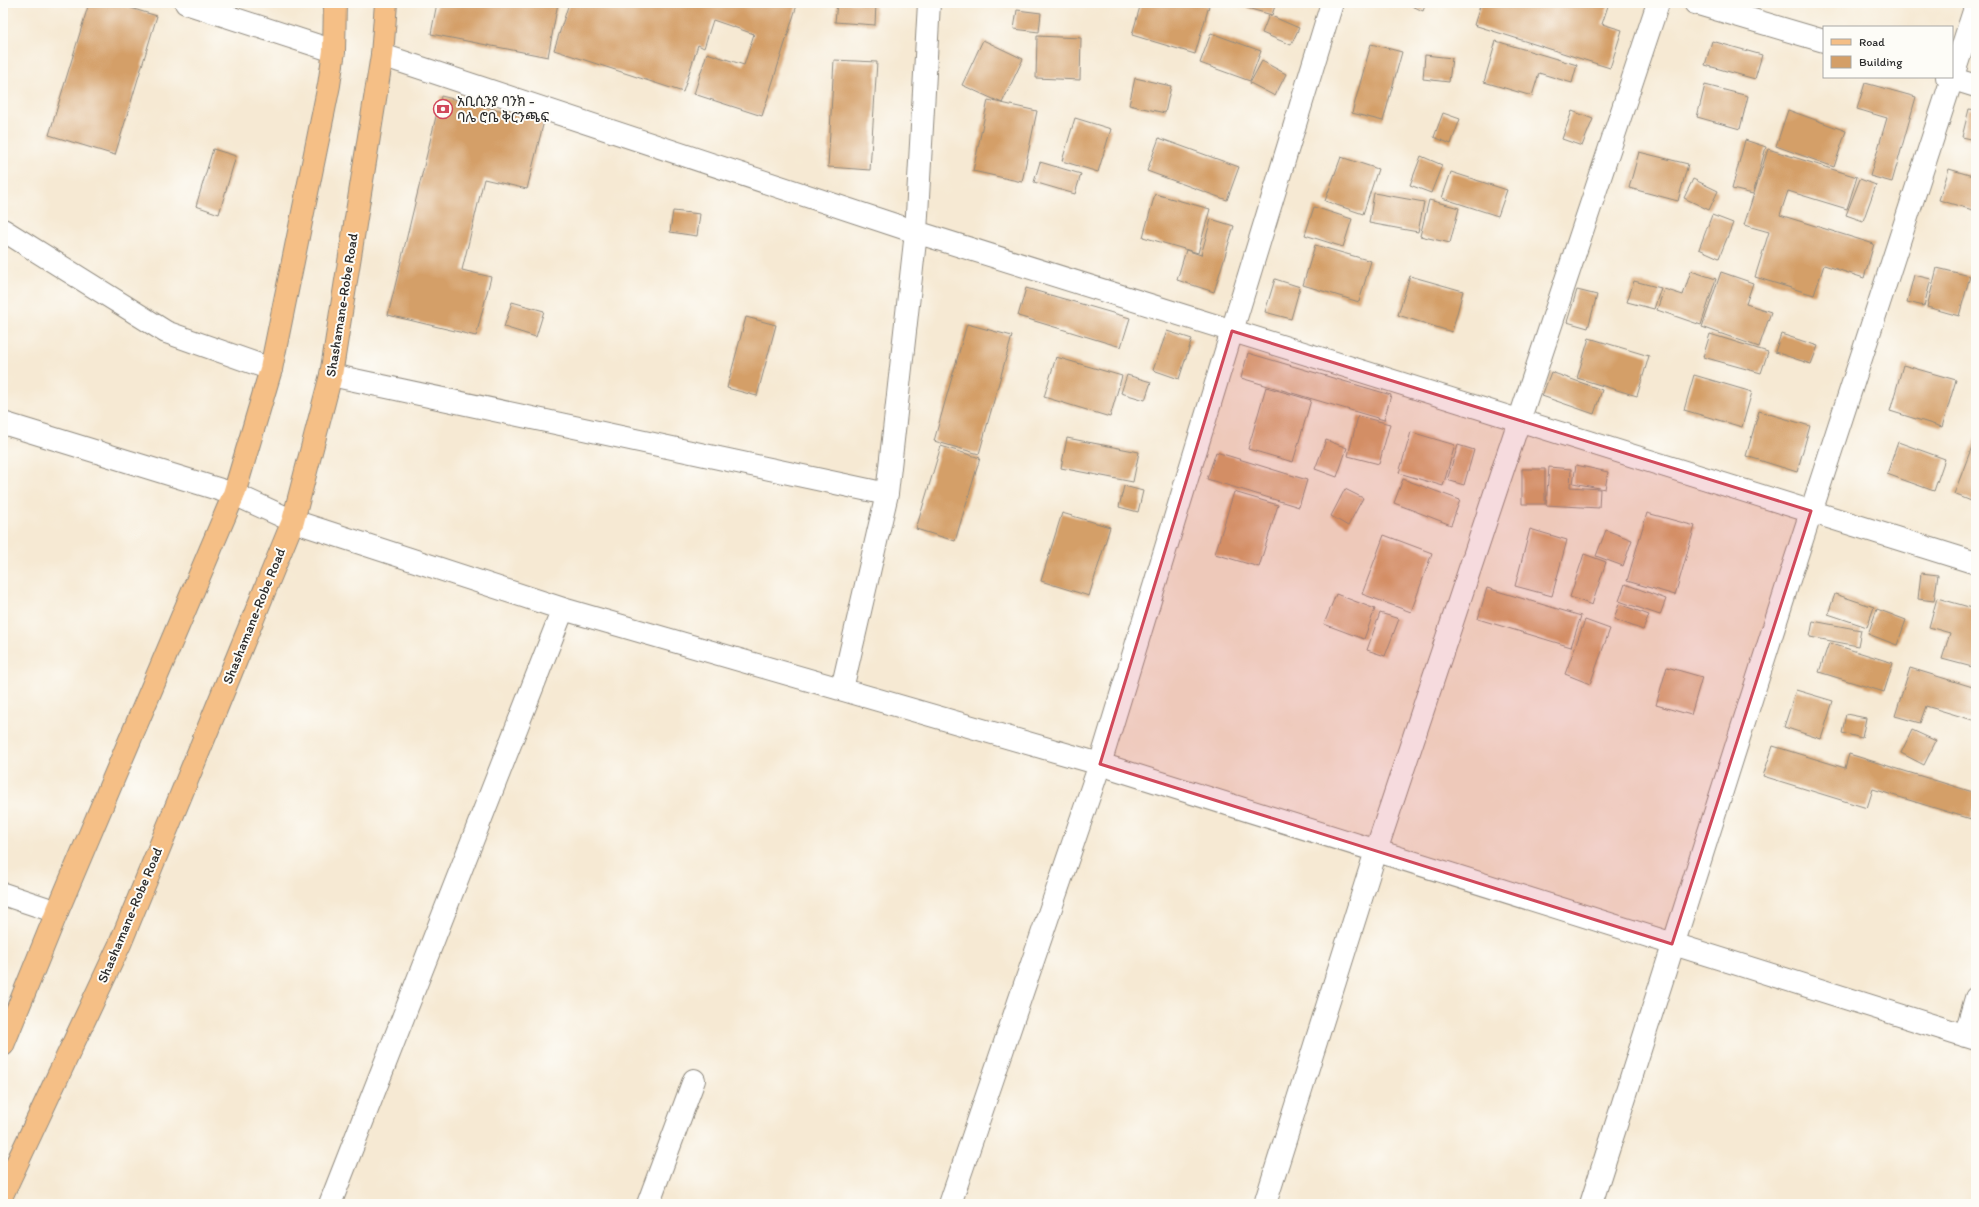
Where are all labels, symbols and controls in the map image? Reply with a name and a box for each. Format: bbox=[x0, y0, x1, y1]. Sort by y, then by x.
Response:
legend bbox=[1823, 26, 1953, 78]
text: Road bbox=[1859, 35, 1885, 49]
text: Building bbox=[1859, 55, 1903, 69]
place label: አቢሲንያ ባንክ - ባሌ ሮቤ ቅርንጫፍ bbox=[457, 93, 549, 126]
bank icon: አቢሲንያ ባንክ - ባሌ ሮቤ ቅርንጫፍ bbox=[432, 98, 454, 120]
street label: Shashamane-Robe Road bbox=[322, 232, 362, 378]
street label: Shashamane-Robe Road bbox=[219, 545, 289, 687]
street label: Shashamane-Robe Road bbox=[94, 845, 166, 985]

